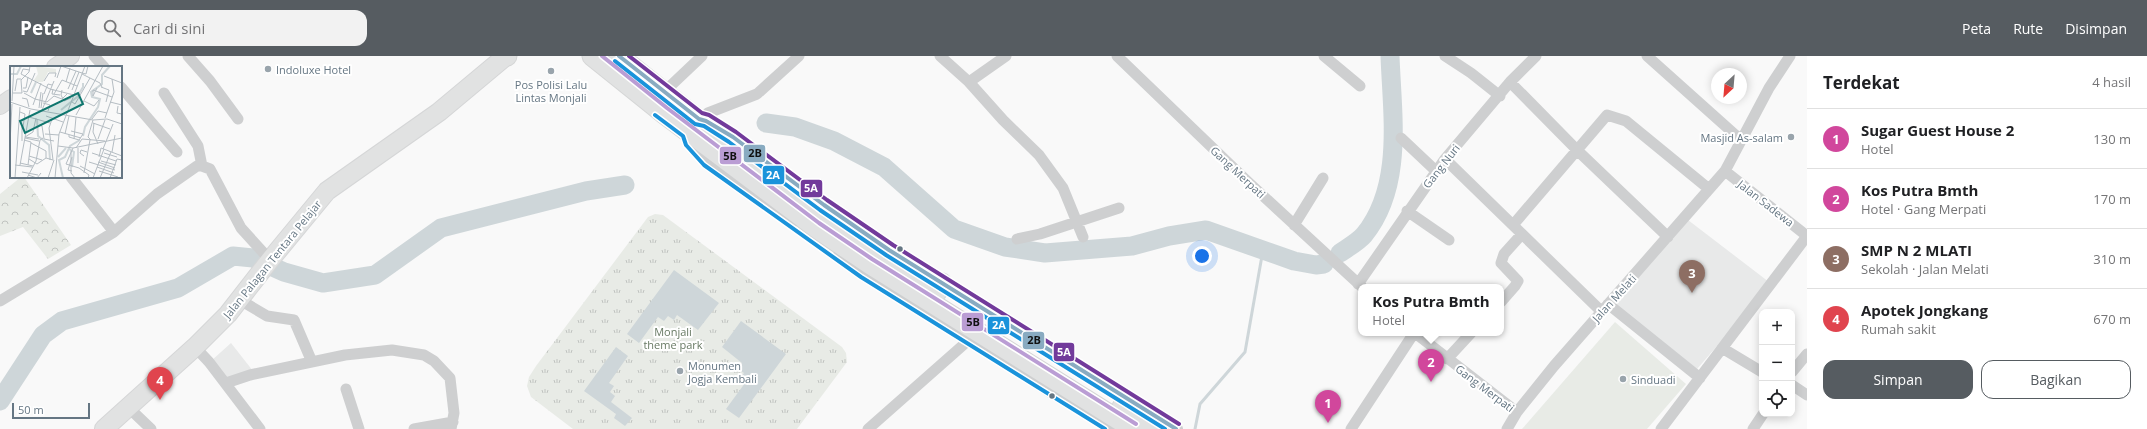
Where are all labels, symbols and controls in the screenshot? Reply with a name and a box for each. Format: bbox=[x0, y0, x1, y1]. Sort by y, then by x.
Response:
search box bbox=[87, 10, 367, 46]
text: Peta bbox=[20, 15, 63, 41]
icon: search bbox=[101, 17, 123, 39]
text: Cari di sini bbox=[133, 18, 205, 38]
text: Peta bbox=[1962, 19, 1991, 38]
text: Rute bbox=[2013, 19, 2043, 38]
text: Disimpan bbox=[2065, 19, 2127, 38]
place label: Indoluxe Hotel bbox=[276, 62, 351, 77]
marker: Indoluxe Hotel bbox=[263, 64, 273, 74]
inset map bbox=[10, 66, 122, 178]
marker: Pos Polisi Lalu Lintas Monjali bbox=[546, 66, 556, 76]
north arrow bbox=[1711, 68, 1747, 104]
text: Terdekat bbox=[1823, 71, 1900, 94]
text: 4 hasil bbox=[2092, 73, 2131, 91]
place label: Pos Polisi Lalu Lintas Monjali bbox=[515, 77, 587, 105]
text: Sugar Guest House 2 bbox=[1861, 120, 2014, 140]
place label: Masjid As-salam bbox=[1700, 130, 1783, 145]
text: 1 bbox=[1832, 130, 1840, 148]
text: 130 m bbox=[2093, 130, 2131, 148]
marker: Masjid As-salam bbox=[1786, 132, 1796, 142]
text: Hotel bbox=[1861, 140, 1894, 158]
street label: Gang Nuri bbox=[1419, 141, 1463, 191]
street label: Gang Merpati bbox=[1207, 143, 1269, 201]
line badge: 2B bbox=[743, 144, 766, 163]
text: 2B bbox=[748, 145, 762, 160]
line badge: 5B bbox=[719, 146, 742, 165]
text: 5B bbox=[723, 148, 737, 163]
line badge: 2A bbox=[762, 165, 785, 185]
text: 2A bbox=[766, 167, 780, 182]
street label: Jalan Sadewa bbox=[1734, 176, 1797, 230]
line badge: 5A bbox=[800, 179, 823, 198]
text: 5A bbox=[804, 180, 818, 195]
text: Kos Putra Bmth bbox=[1861, 180, 1978, 200]
text: 2 bbox=[1832, 190, 1840, 208]
text: 170 m bbox=[2093, 190, 2131, 208]
street label: Jalan Palagan Tentara Pelajar bbox=[219, 196, 325, 322]
text: Hotel · Gang Merpati bbox=[1861, 200, 1986, 218]
text: SMP N 2 MLATI bbox=[1861, 240, 1972, 260]
unlabelled marker bbox=[895, 244, 905, 254]
your location bbox=[1192, 246, 1212, 266]
text: 3 bbox=[1832, 250, 1840, 268]
text: 310 m bbox=[2093, 250, 2131, 268]
pin: 3 bbox=[1679, 260, 1705, 293]
text: Sekolah · Jalan Melati bbox=[1861, 260, 1989, 278]
street label: Jalan Melati bbox=[1588, 271, 1639, 326]
popup bbox=[1358, 284, 1504, 336]
text: Kos Putra Bmth bbox=[1372, 291, 1490, 311]
text: Apotek Jongkang bbox=[1861, 300, 1988, 320]
map controls bbox=[1759, 309, 1795, 417]
button: + bbox=[1759, 309, 1795, 345]
text: 4 bbox=[1832, 310, 1840, 328]
text: 670 m bbox=[2093, 310, 2131, 328]
text: Hotel bbox=[1372, 311, 1405, 329]
line badge: 5B bbox=[961, 312, 984, 332]
text: 5B bbox=[966, 314, 980, 329]
line badge: 2A bbox=[987, 316, 1010, 335]
text: 2A bbox=[992, 317, 1006, 332]
text: Rumah sakit bbox=[1861, 320, 1936, 338]
park label: Monjali theme park bbox=[643, 324, 703, 352]
line badge: 2B bbox=[1022, 331, 1045, 350]
text: 2B bbox=[1027, 332, 1041, 347]
line badge: 5A bbox=[1053, 342, 1075, 362]
text: 5A bbox=[1057, 344, 1071, 359]
button: − bbox=[1759, 345, 1795, 381]
pin: 2 bbox=[1418, 349, 1444, 382]
place label: Monumen Jogja Kembali bbox=[687, 358, 757, 386]
button: Simpan bbox=[1823, 360, 1973, 399]
button: Bagikan bbox=[1981, 360, 2131, 399]
street label: Gang Merpati bbox=[1453, 361, 1517, 415]
marker: Monumen Jogja Kembali bbox=[675, 366, 685, 376]
pin: 4 bbox=[147, 367, 173, 400]
place label: Sinduadi bbox=[1631, 372, 1676, 387]
marker: Sinduadi bbox=[1618, 374, 1628, 384]
button: locate bbox=[1759, 381, 1795, 417]
pin: 1 bbox=[1315, 390, 1341, 423]
unlabelled marker bbox=[1047, 391, 1057, 401]
scale bar bbox=[12, 401, 90, 420]
text: 50 m bbox=[18, 402, 44, 417]

